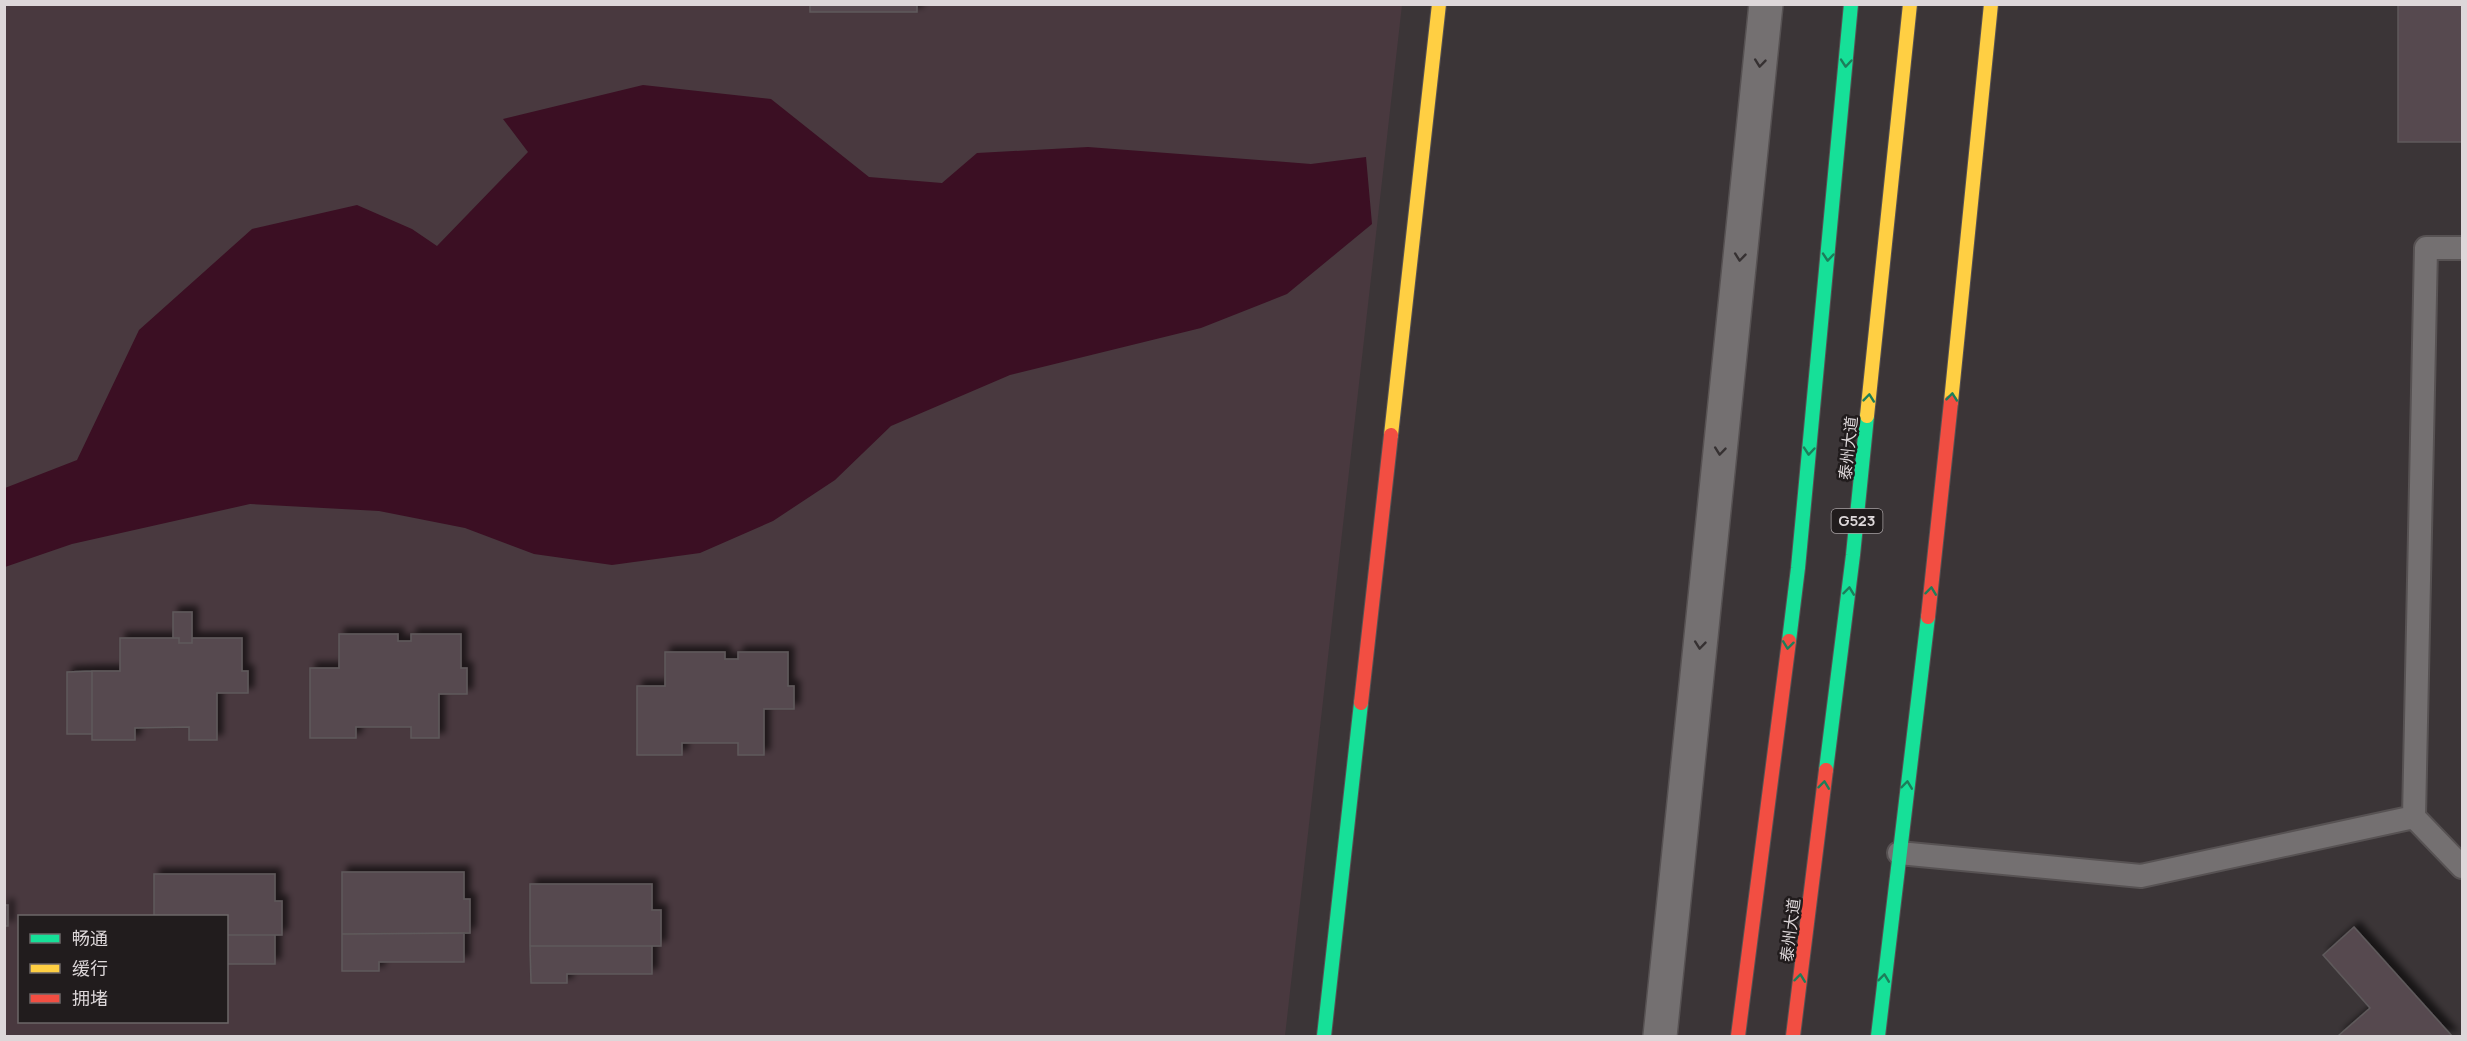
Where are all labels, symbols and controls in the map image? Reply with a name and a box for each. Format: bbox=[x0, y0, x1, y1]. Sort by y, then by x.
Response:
one-way arrow bbox=[1754, 58, 1767, 67]
one-way arrow bbox=[1840, 58, 1853, 67]
one-way arrow bbox=[1734, 252, 1747, 261]
one-way arrow bbox=[1822, 252, 1835, 261]
one-way arrow bbox=[1863, 393, 1875, 402]
one-way arrow bbox=[1945, 393, 1957, 402]
street label: 泰州大道 bbox=[1834, 415, 1862, 481]
one-way arrow bbox=[1714, 446, 1727, 455]
one-way arrow bbox=[1803, 446, 1816, 456]
road number: G523 bbox=[1832, 509, 1882, 533]
one-way arrow bbox=[1842, 587, 1854, 596]
one-way arrow bbox=[1924, 587, 1936, 596]
one-way arrow bbox=[1695, 640, 1707, 649]
one-way arrow bbox=[1783, 640, 1795, 649]
one-way arrow bbox=[1818, 780, 1830, 790]
one-way arrow bbox=[1901, 780, 1913, 789]
street label: 泰州大道 bbox=[1775, 897, 1805, 963]
legend bbox=[18, 915, 228, 1023]
text: 畅通 bbox=[72, 926, 108, 950]
text: 缓行 bbox=[72, 956, 108, 980]
one-way arrow bbox=[1794, 974, 1806, 983]
one-way arrow bbox=[1878, 974, 1890, 983]
text: 拥堵 bbox=[72, 986, 108, 1010]

